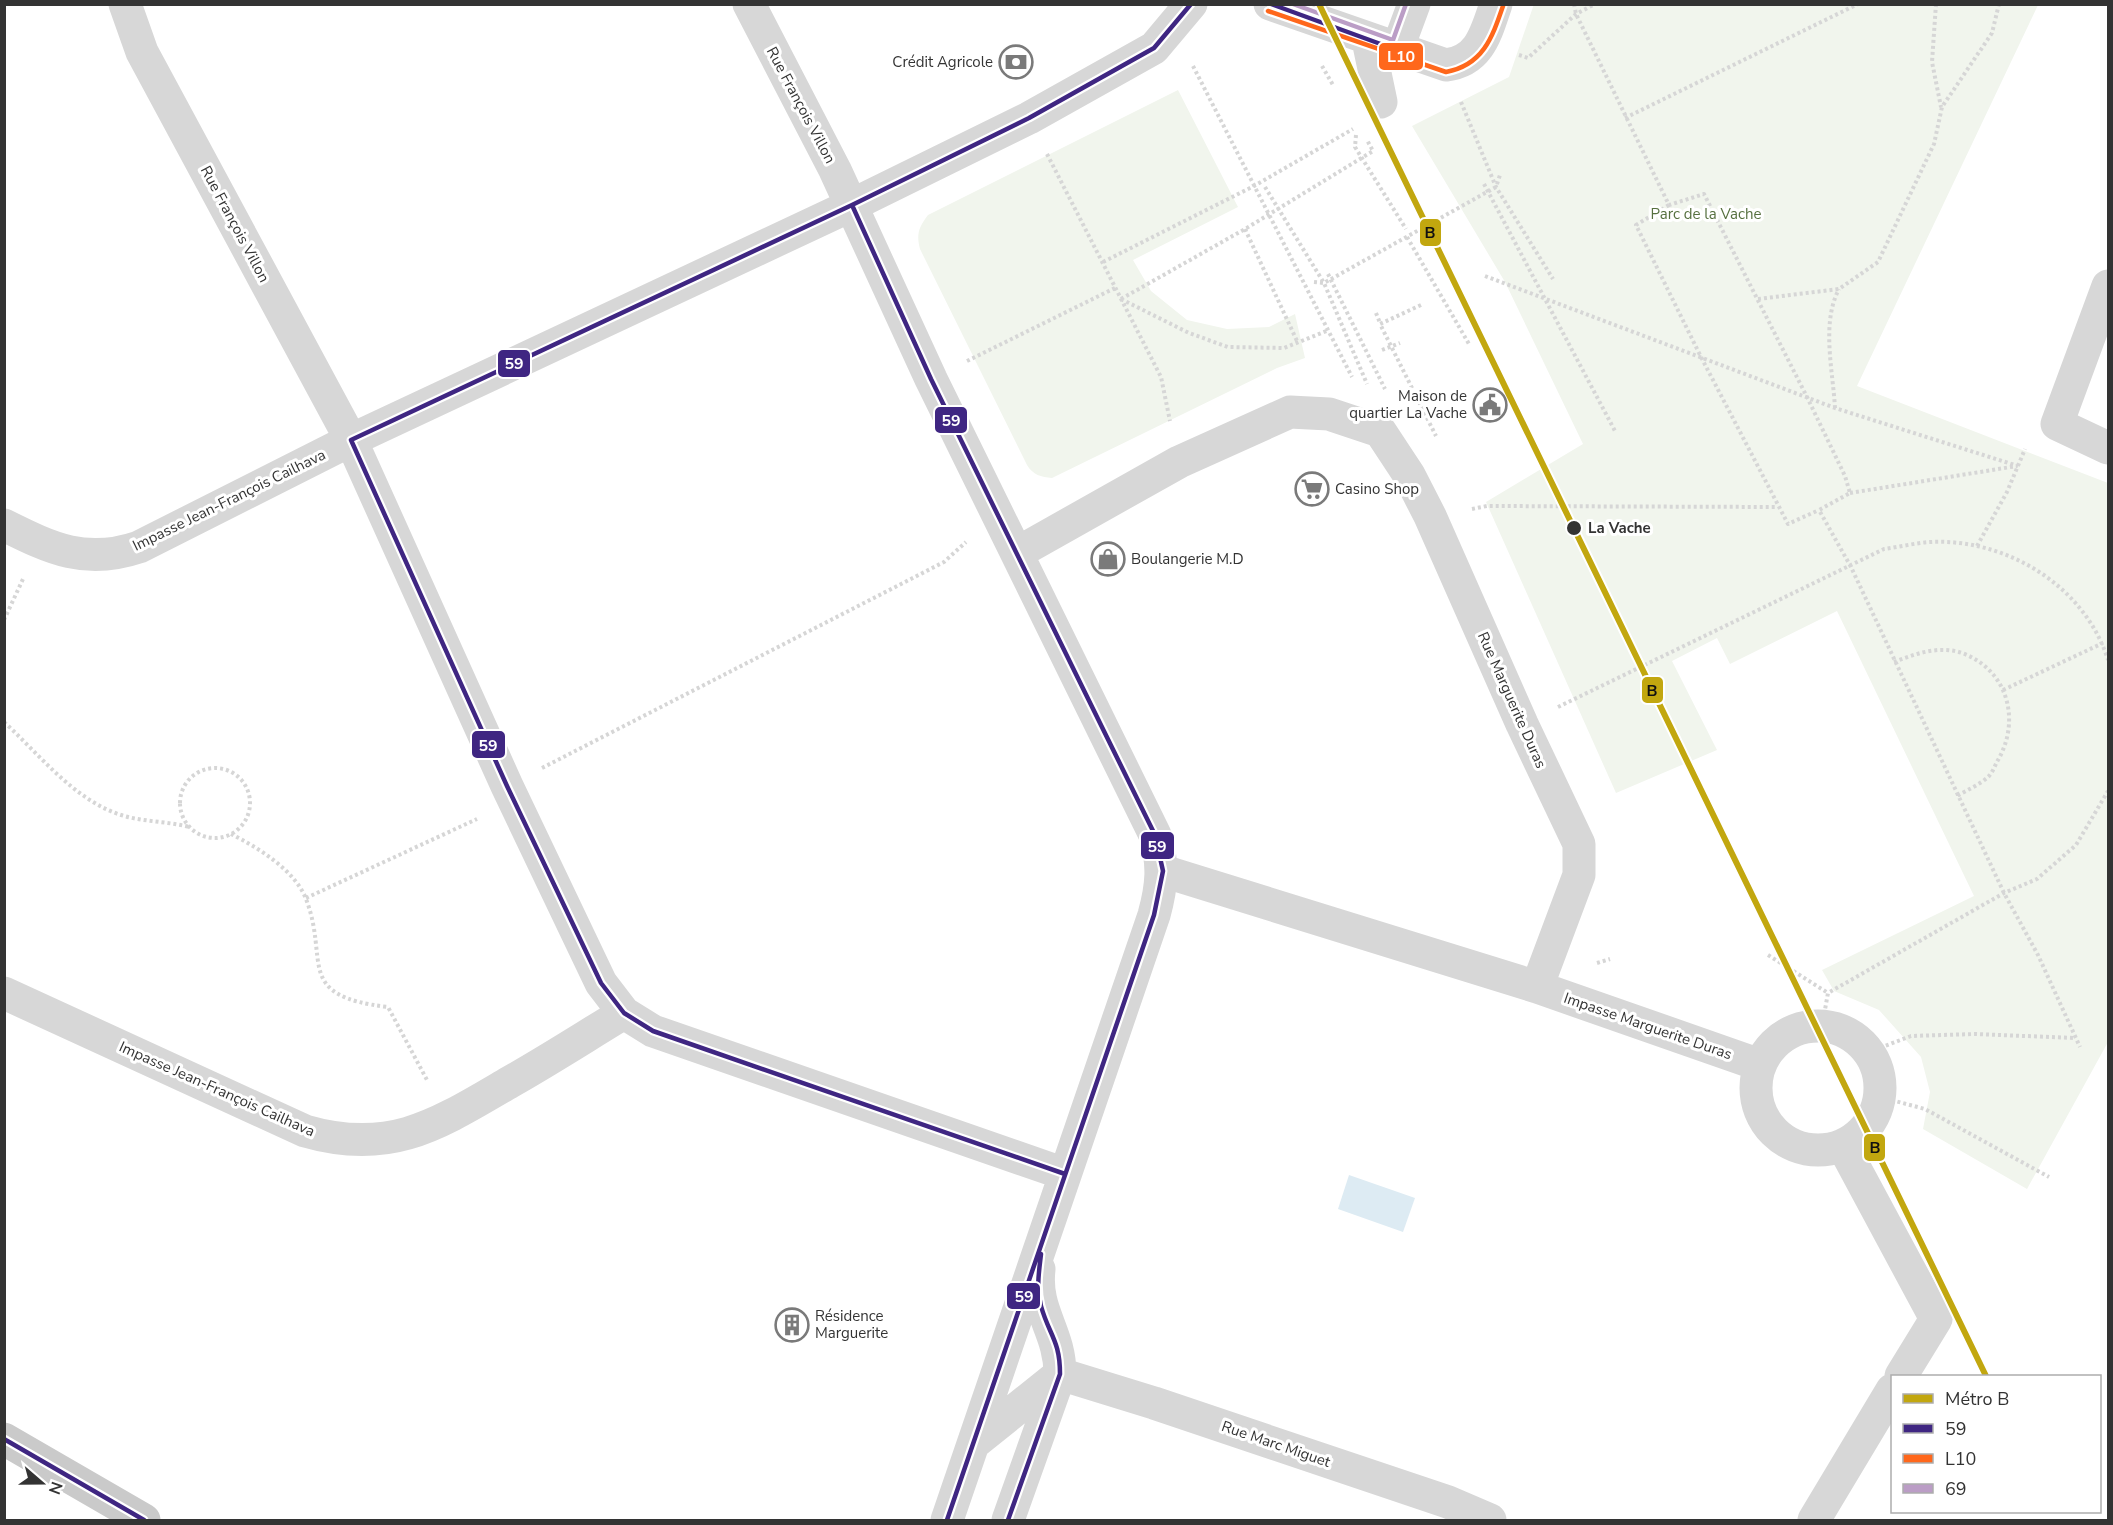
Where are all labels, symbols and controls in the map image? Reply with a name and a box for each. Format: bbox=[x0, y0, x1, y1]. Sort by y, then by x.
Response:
line badge: L10 bbox=[1378, 42, 1424, 71]
street label: Rue François Villon bbox=[762, 43, 840, 167]
bank icon: Crédit Agricole bbox=[998, 44, 1034, 80]
text: L10 bbox=[1387, 46, 1415, 68]
place label: Crédit Agricole bbox=[892, 52, 993, 72]
street label: Rue François Villon bbox=[196, 162, 274, 286]
park label: Parc de la Vache bbox=[1651, 204, 1761, 224]
line badge: B bbox=[1419, 218, 1442, 247]
text: B bbox=[1424, 222, 1436, 244]
line badge: 59 bbox=[497, 349, 531, 378]
text: 59 bbox=[504, 353, 524, 375]
place label: Maison de quartier La Vache bbox=[1349, 386, 1467, 423]
public building icon: Maison de quartier La Vache bbox=[1472, 387, 1508, 423]
line badge: 59 bbox=[934, 406, 968, 434]
text: 59 bbox=[941, 410, 961, 432]
street label: Impasse Jean-François Cailhava bbox=[129, 444, 329, 556]
supermarket icon: Casino Shop bbox=[1294, 471, 1330, 507]
place label: Casino Shop bbox=[1335, 479, 1419, 499]
place label: La Vache bbox=[1588, 518, 1651, 538]
marker: La Vache bbox=[1565, 519, 1583, 537]
shop icon: Boulangerie M.D bbox=[1090, 541, 1126, 577]
place label: Boulangerie M.D bbox=[1131, 549, 1244, 569]
street label: Rue Marguerite Duras bbox=[1473, 629, 1551, 771]
line badge: B bbox=[1641, 676, 1664, 704]
text: B bbox=[1646, 680, 1658, 702]
line badge: 59 bbox=[471, 730, 506, 759]
text: 59 bbox=[478, 735, 498, 757]
line badge: 59 bbox=[1140, 831, 1175, 860]
text: 59 bbox=[1147, 836, 1167, 858]
street label: Impasse Marguerite Duras bbox=[1561, 988, 1735, 1064]
street label: Impasse Jean-François Cailhava bbox=[116, 1037, 318, 1141]
line badge: B bbox=[1863, 1133, 1886, 1162]
text: B bbox=[1869, 1137, 1881, 1159]
line badge: 59 bbox=[1006, 1282, 1041, 1310]
text: 59 bbox=[1014, 1286, 1034, 1308]
place label: Résidence Marguerite bbox=[815, 1306, 888, 1343]
building icon: Résidence Marguerite bbox=[774, 1307, 810, 1343]
legend bbox=[1891, 1375, 2101, 1513]
text: Métro B bbox=[1945, 1387, 2009, 1411]
street label: Rue Marc Miguet bbox=[1219, 1416, 1334, 1472]
text: 59 bbox=[1945, 1417, 1967, 1441]
text: L10 bbox=[1945, 1447, 1976, 1471]
north arrow bbox=[12, 1453, 72, 1513]
text: 69 bbox=[1945, 1477, 1967, 1501]
text: N bbox=[43, 1478, 68, 1497]

